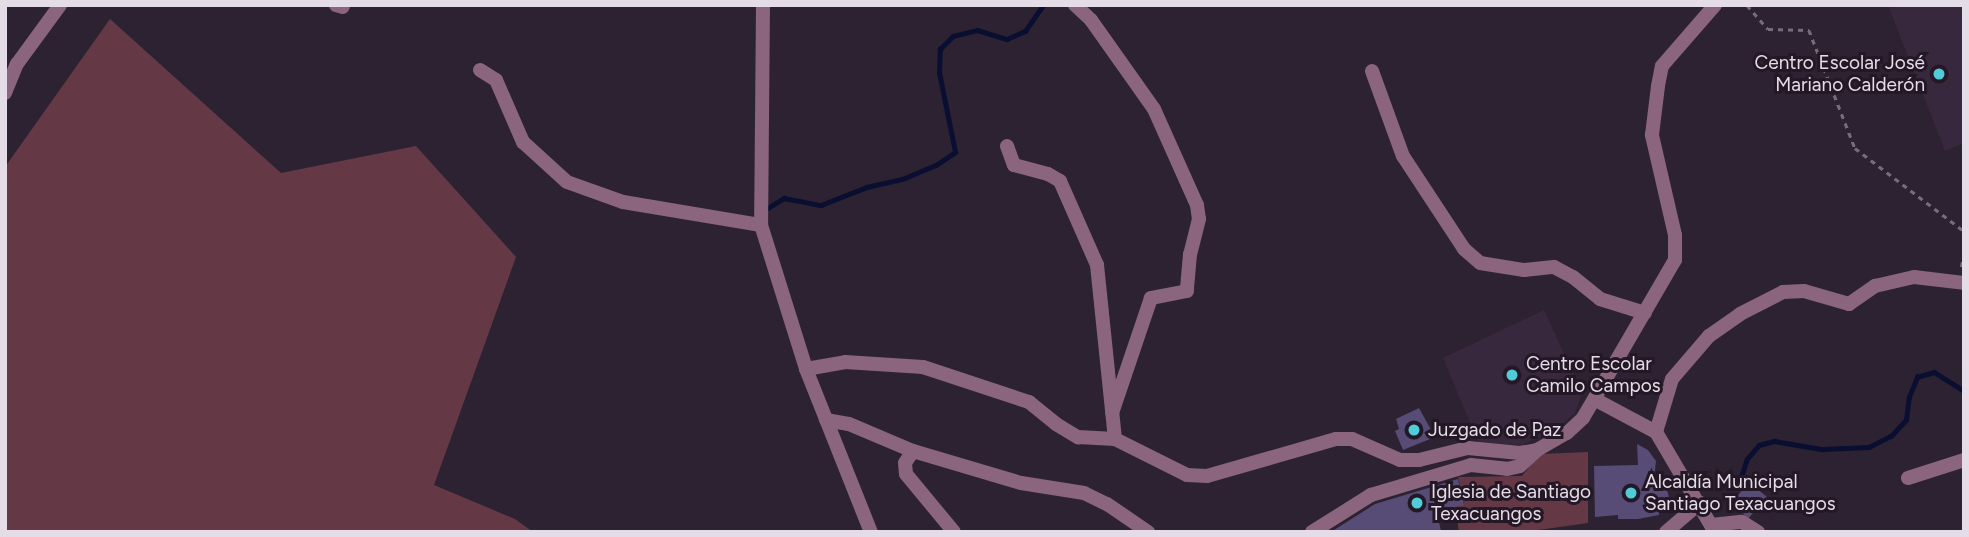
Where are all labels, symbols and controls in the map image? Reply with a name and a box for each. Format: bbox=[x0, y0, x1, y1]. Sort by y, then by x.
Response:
place label: Centro Escolar José Mariano Calderón bbox=[1755, 52, 1925, 96]
marker: Centro Escolar José Mariano Calderón bbox=[1931, 66, 1947, 82]
place label: Centro Escolar Camilo Campos bbox=[1526, 353, 1661, 397]
marker: Centro Escolar Camilo Campos bbox=[1504, 367, 1520, 383]
place label: Juzgado de Paz bbox=[1428, 419, 1561, 441]
marker: Juzgado de Paz bbox=[1406, 422, 1422, 438]
place label: Alcaldía Municipal Santiago Texacuangos bbox=[1645, 471, 1836, 515]
place label: Iglesia de Santiago Texacuangos bbox=[1431, 481, 1591, 525]
marker: Alcaldía Municipal Santiago Texacuangos bbox=[1623, 485, 1639, 501]
marker: Iglesia de Santiago Texacuangos bbox=[1409, 495, 1425, 511]

